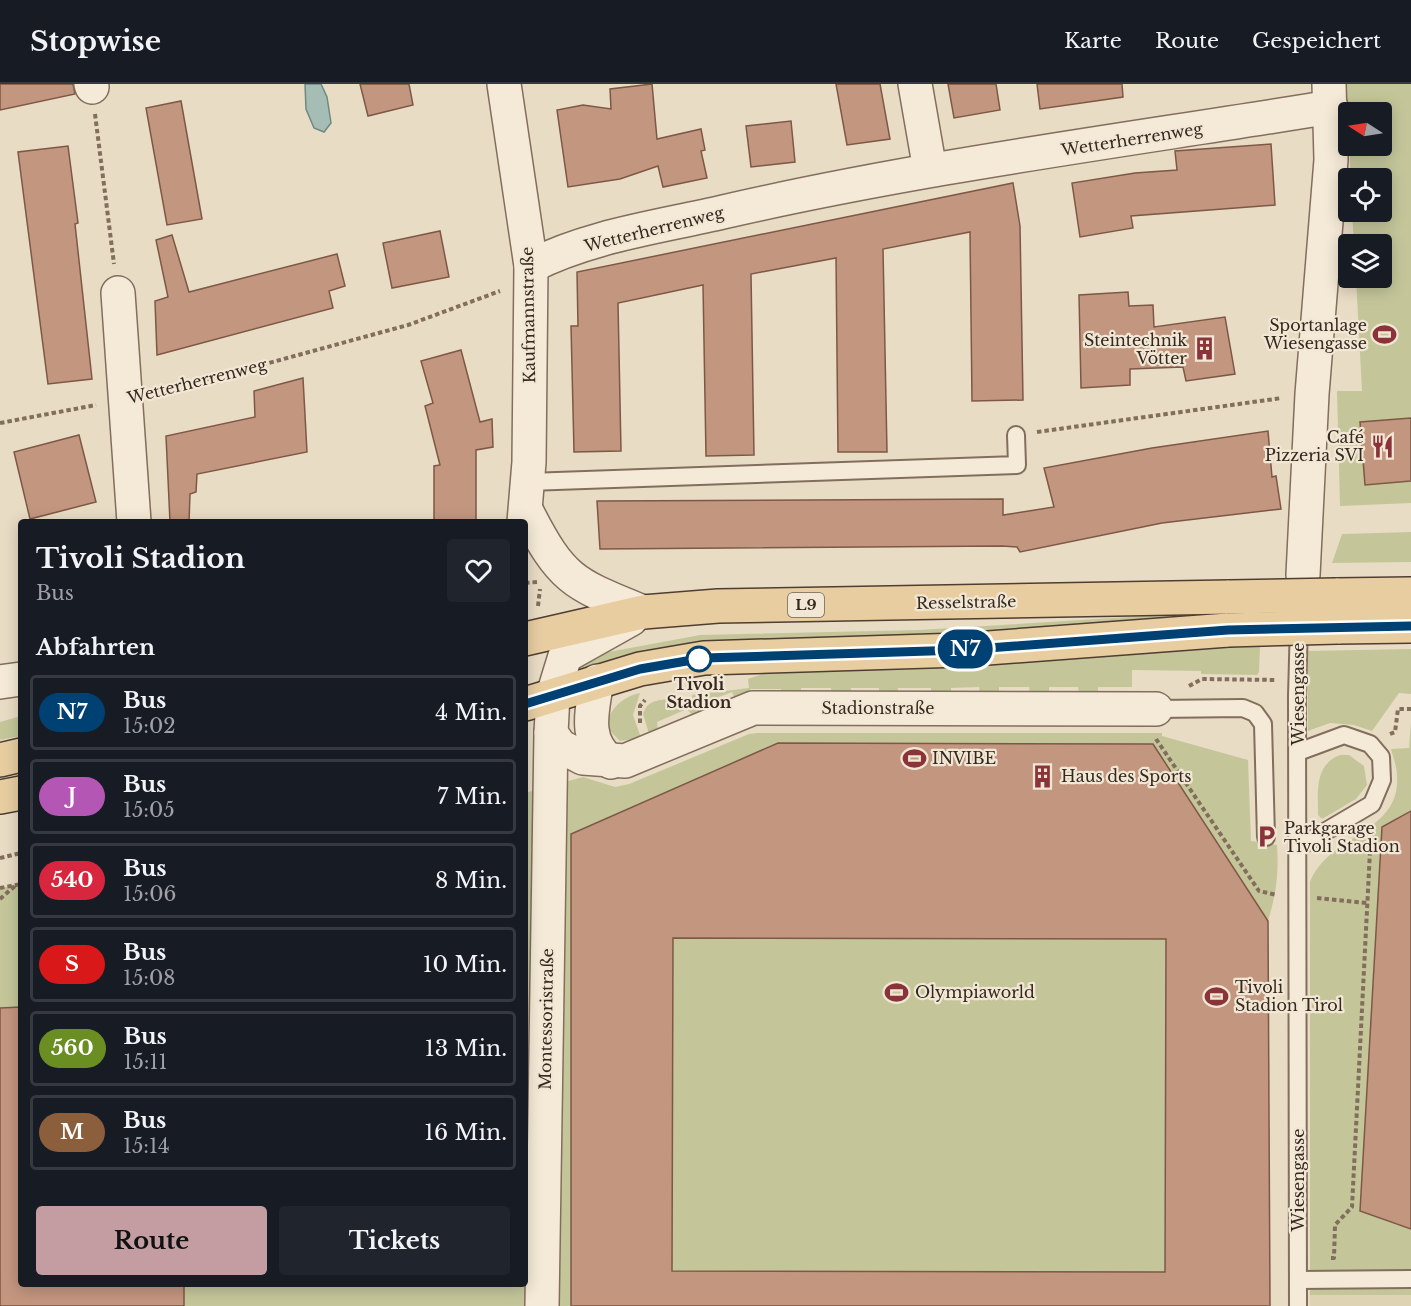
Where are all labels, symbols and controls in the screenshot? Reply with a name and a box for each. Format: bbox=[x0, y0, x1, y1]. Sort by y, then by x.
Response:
text: Stopwise bbox=[30, 24, 161, 59]
text: Karte bbox=[1064, 28, 1122, 54]
text: Route bbox=[1155, 28, 1219, 54]
text: Gespeichert bbox=[1252, 28, 1381, 54]
north arrow bbox=[1338, 102, 1392, 156]
map controls bbox=[1338, 102, 1392, 288]
street label: Wetterherrenweg bbox=[1059, 118, 1205, 160]
button: locate bbox=[1338, 168, 1392, 222]
street label: Wetterherrenweg bbox=[581, 202, 726, 256]
button: layers bbox=[1338, 234, 1392, 288]
street label: Kaufmannstraße bbox=[517, 247, 539, 383]
place label: Sportanlage Wiesengasse bbox=[1263, 315, 1367, 353]
sports icon: Sportanlage Wiesengasse bbox=[1372, 321, 1398, 347]
place label: Steintechnik Vötter bbox=[1084, 330, 1187, 368]
building icon: Steintechnik Vötter bbox=[1192, 336, 1218, 362]
street label: Wetterherrenweg bbox=[124, 354, 269, 408]
place label: Café Pizzeria SVI bbox=[1265, 427, 1364, 465]
restaurant icon: Café Pizzeria SVI bbox=[1369, 433, 1395, 459]
button: heart bbox=[447, 539, 510, 602]
text: Tivoli Stadion bbox=[36, 541, 245, 576]
text: Bus bbox=[36, 581, 74, 605]
street label: Resselstraße bbox=[916, 591, 1016, 613]
road number: L9 bbox=[788, 593, 824, 617]
line badge: N7 bbox=[938, 630, 992, 668]
text: Abfahrten bbox=[36, 634, 155, 661]
text: N7 bbox=[950, 636, 980, 662]
street label: Wiesengasse bbox=[1288, 643, 1308, 746]
marker: Tivoli Stadion bbox=[686, 646, 712, 672]
place label: Tivoli Stadion bbox=[667, 674, 732, 712]
text: Bus bbox=[123, 687, 166, 714]
street label: Stadionstraße bbox=[822, 698, 934, 718]
text: N7 bbox=[57, 699, 87, 725]
text: 4 Min. bbox=[435, 699, 507, 726]
text: 15:02 bbox=[123, 714, 176, 738]
sports icon: INVIBE bbox=[901, 745, 927, 771]
place label: INVIBE bbox=[932, 748, 996, 768]
building icon: Haus des Sports bbox=[1030, 763, 1056, 789]
place label: Haus des Sports bbox=[1061, 766, 1192, 786]
text: Bus bbox=[123, 771, 166, 798]
text: J bbox=[68, 783, 76, 809]
text: 7 Min. bbox=[437, 783, 507, 810]
text: 15:05 bbox=[123, 798, 175, 822]
place label: Parkgarage Tivoli Stadion bbox=[1284, 818, 1400, 856]
parking icon: Parkgarage Tivoli Stadion bbox=[1253, 824, 1279, 850]
text: Bus bbox=[123, 855, 167, 882]
text: 540 bbox=[51, 867, 93, 893]
text: 8 Min. bbox=[435, 867, 507, 894]
text: 15:06 bbox=[123, 882, 176, 906]
text: Bus bbox=[123, 939, 166, 966]
street label: Montessoristraße bbox=[535, 948, 557, 1090]
text: S bbox=[65, 951, 79, 977]
text: 10 Min. bbox=[423, 951, 507, 978]
text: 15:08 bbox=[123, 966, 175, 990]
place label: Tivoli Stadion Tirol bbox=[1235, 977, 1343, 1015]
sports icon: Olympiaworld bbox=[884, 979, 910, 1005]
place label: Olympiaworld bbox=[915, 982, 1035, 1002]
sports icon: Tivoli Stadion Tirol bbox=[1204, 983, 1230, 1009]
text: Bus bbox=[124, 1023, 167, 1050]
text: 560 bbox=[51, 1035, 94, 1061]
text: 13 Min. bbox=[425, 1035, 507, 1062]
text: 15:11 bbox=[124, 1050, 167, 1074]
text: Bus bbox=[123, 1107, 166, 1134]
text: M bbox=[60, 1119, 84, 1145]
text: 16 Min. bbox=[424, 1119, 507, 1146]
street label: Wiesengasse bbox=[1288, 1129, 1308, 1232]
text: 15:14 bbox=[123, 1134, 170, 1158]
button: Route bbox=[36, 1206, 267, 1275]
button: Tickets bbox=[279, 1206, 510, 1275]

